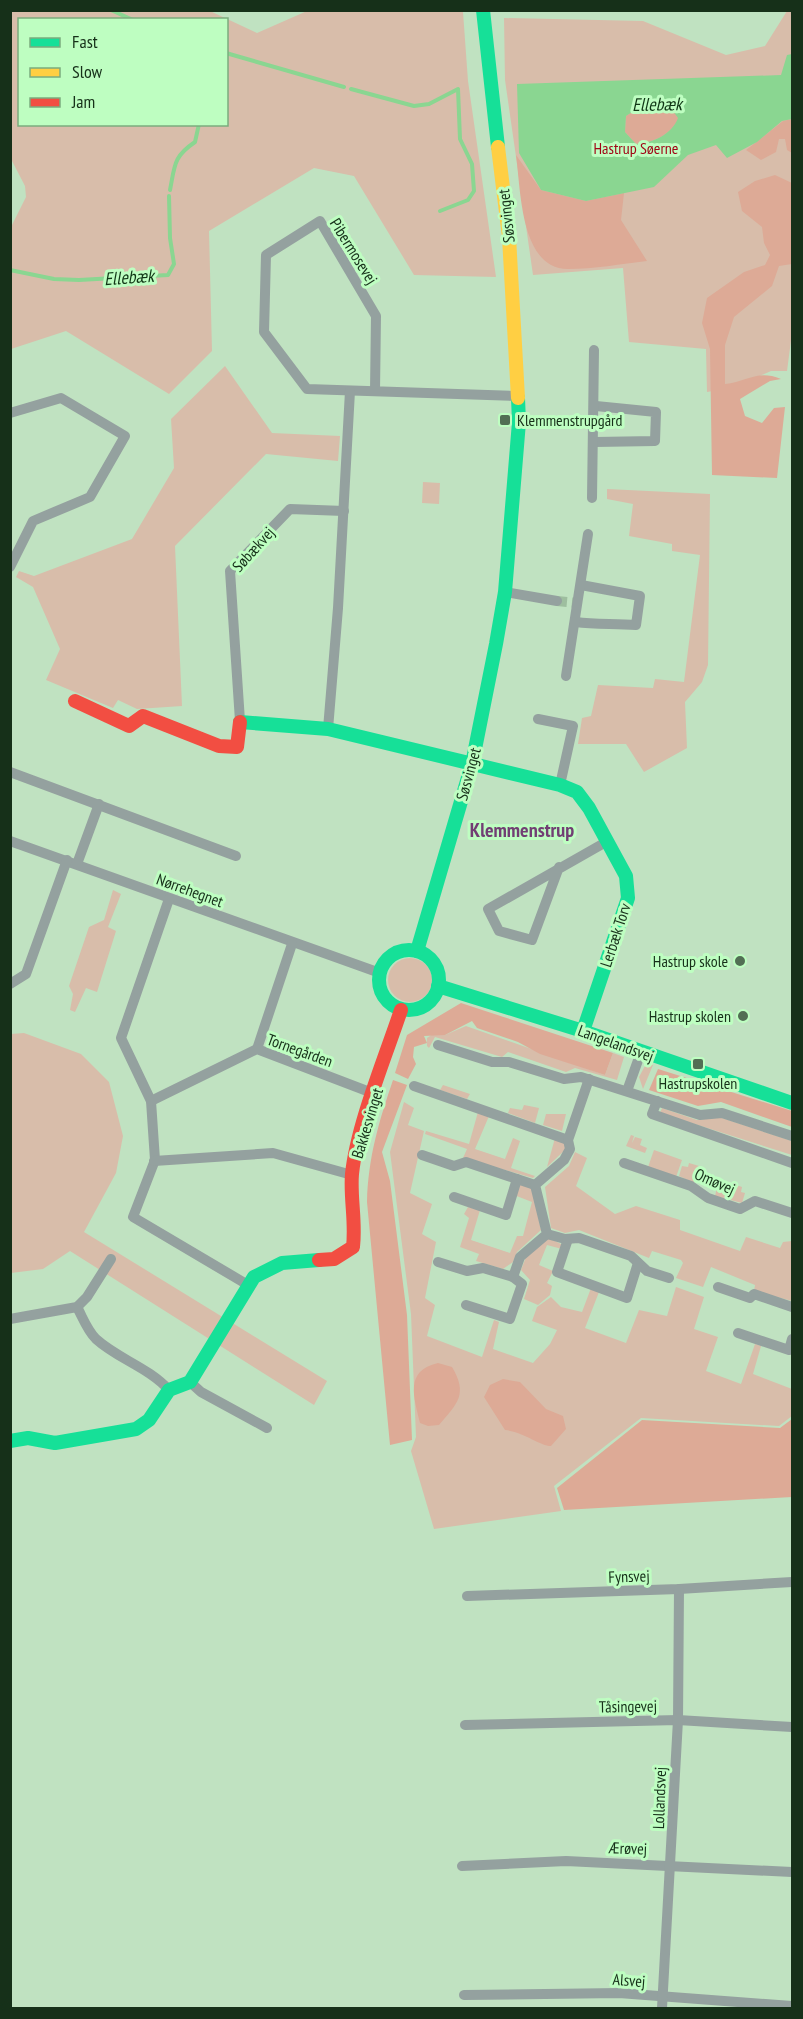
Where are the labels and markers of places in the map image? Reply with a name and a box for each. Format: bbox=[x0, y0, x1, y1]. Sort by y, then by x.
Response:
place label: Klemmenstrupgård bbox=[517, 410, 622, 430]
marker: Klemmenstrupgård bbox=[498, 413, 512, 427]
place label: Hastrup skole bbox=[653, 951, 728, 971]
marker: Hastrup skole bbox=[733, 954, 747, 968]
place label: Hastrup skolen bbox=[649, 1006, 731, 1026]
marker: Hastrup skolen bbox=[736, 1009, 750, 1023]
marker: Hastrupskolen bbox=[691, 1057, 705, 1071]
place label: Hastrupskolen bbox=[659, 1073, 737, 1093]

